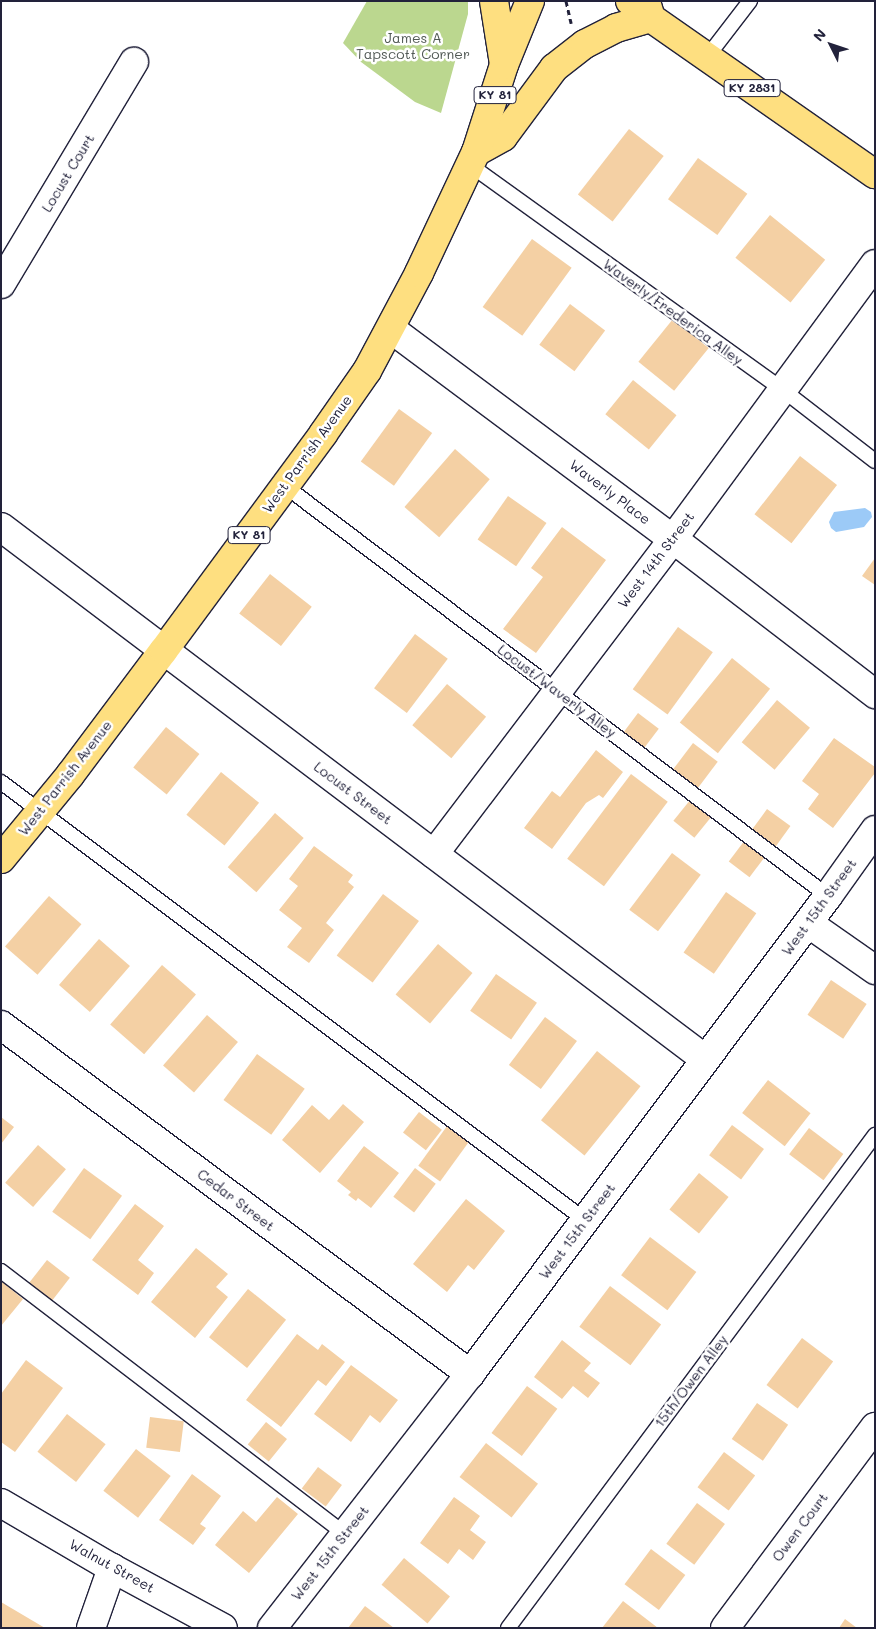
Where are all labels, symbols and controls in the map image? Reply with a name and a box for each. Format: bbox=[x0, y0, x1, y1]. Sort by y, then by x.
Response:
north arrow bbox=[806, 20, 856, 70]
text: N bbox=[809, 25, 830, 45]
park label: James A Tapscott Corner bbox=[356, 30, 470, 62]
road number: KY 2831 bbox=[723, 78, 781, 98]
road number: KY 81 bbox=[472, 86, 518, 104]
street label: Locust Court bbox=[38, 131, 98, 215]
street label: Waverly/Frederica Alley bbox=[600, 256, 746, 368]
street label: West Parrish Avenue bbox=[259, 392, 355, 516]
street label: Waverly Place bbox=[566, 456, 654, 528]
street label: West 14th Street bbox=[614, 509, 698, 611]
road number: KY 81 bbox=[226, 526, 272, 544]
street label: Locust/Waverly Alley bbox=[494, 641, 620, 741]
street label: West Parrish Avenue bbox=[15, 717, 115, 839]
street label: Locust Street bbox=[311, 758, 395, 828]
street label: West 15th Street bbox=[778, 855, 860, 959]
street label: Cedar Street bbox=[194, 1166, 278, 1234]
street label: West 15th Street bbox=[535, 1180, 619, 1282]
street label: 15th/Owen Alley bbox=[651, 1331, 731, 1431]
street label: Owen Court bbox=[769, 1489, 831, 1565]
street label: West 15th Street bbox=[288, 1502, 372, 1604]
street label: Walnut Street bbox=[66, 1536, 158, 1596]

